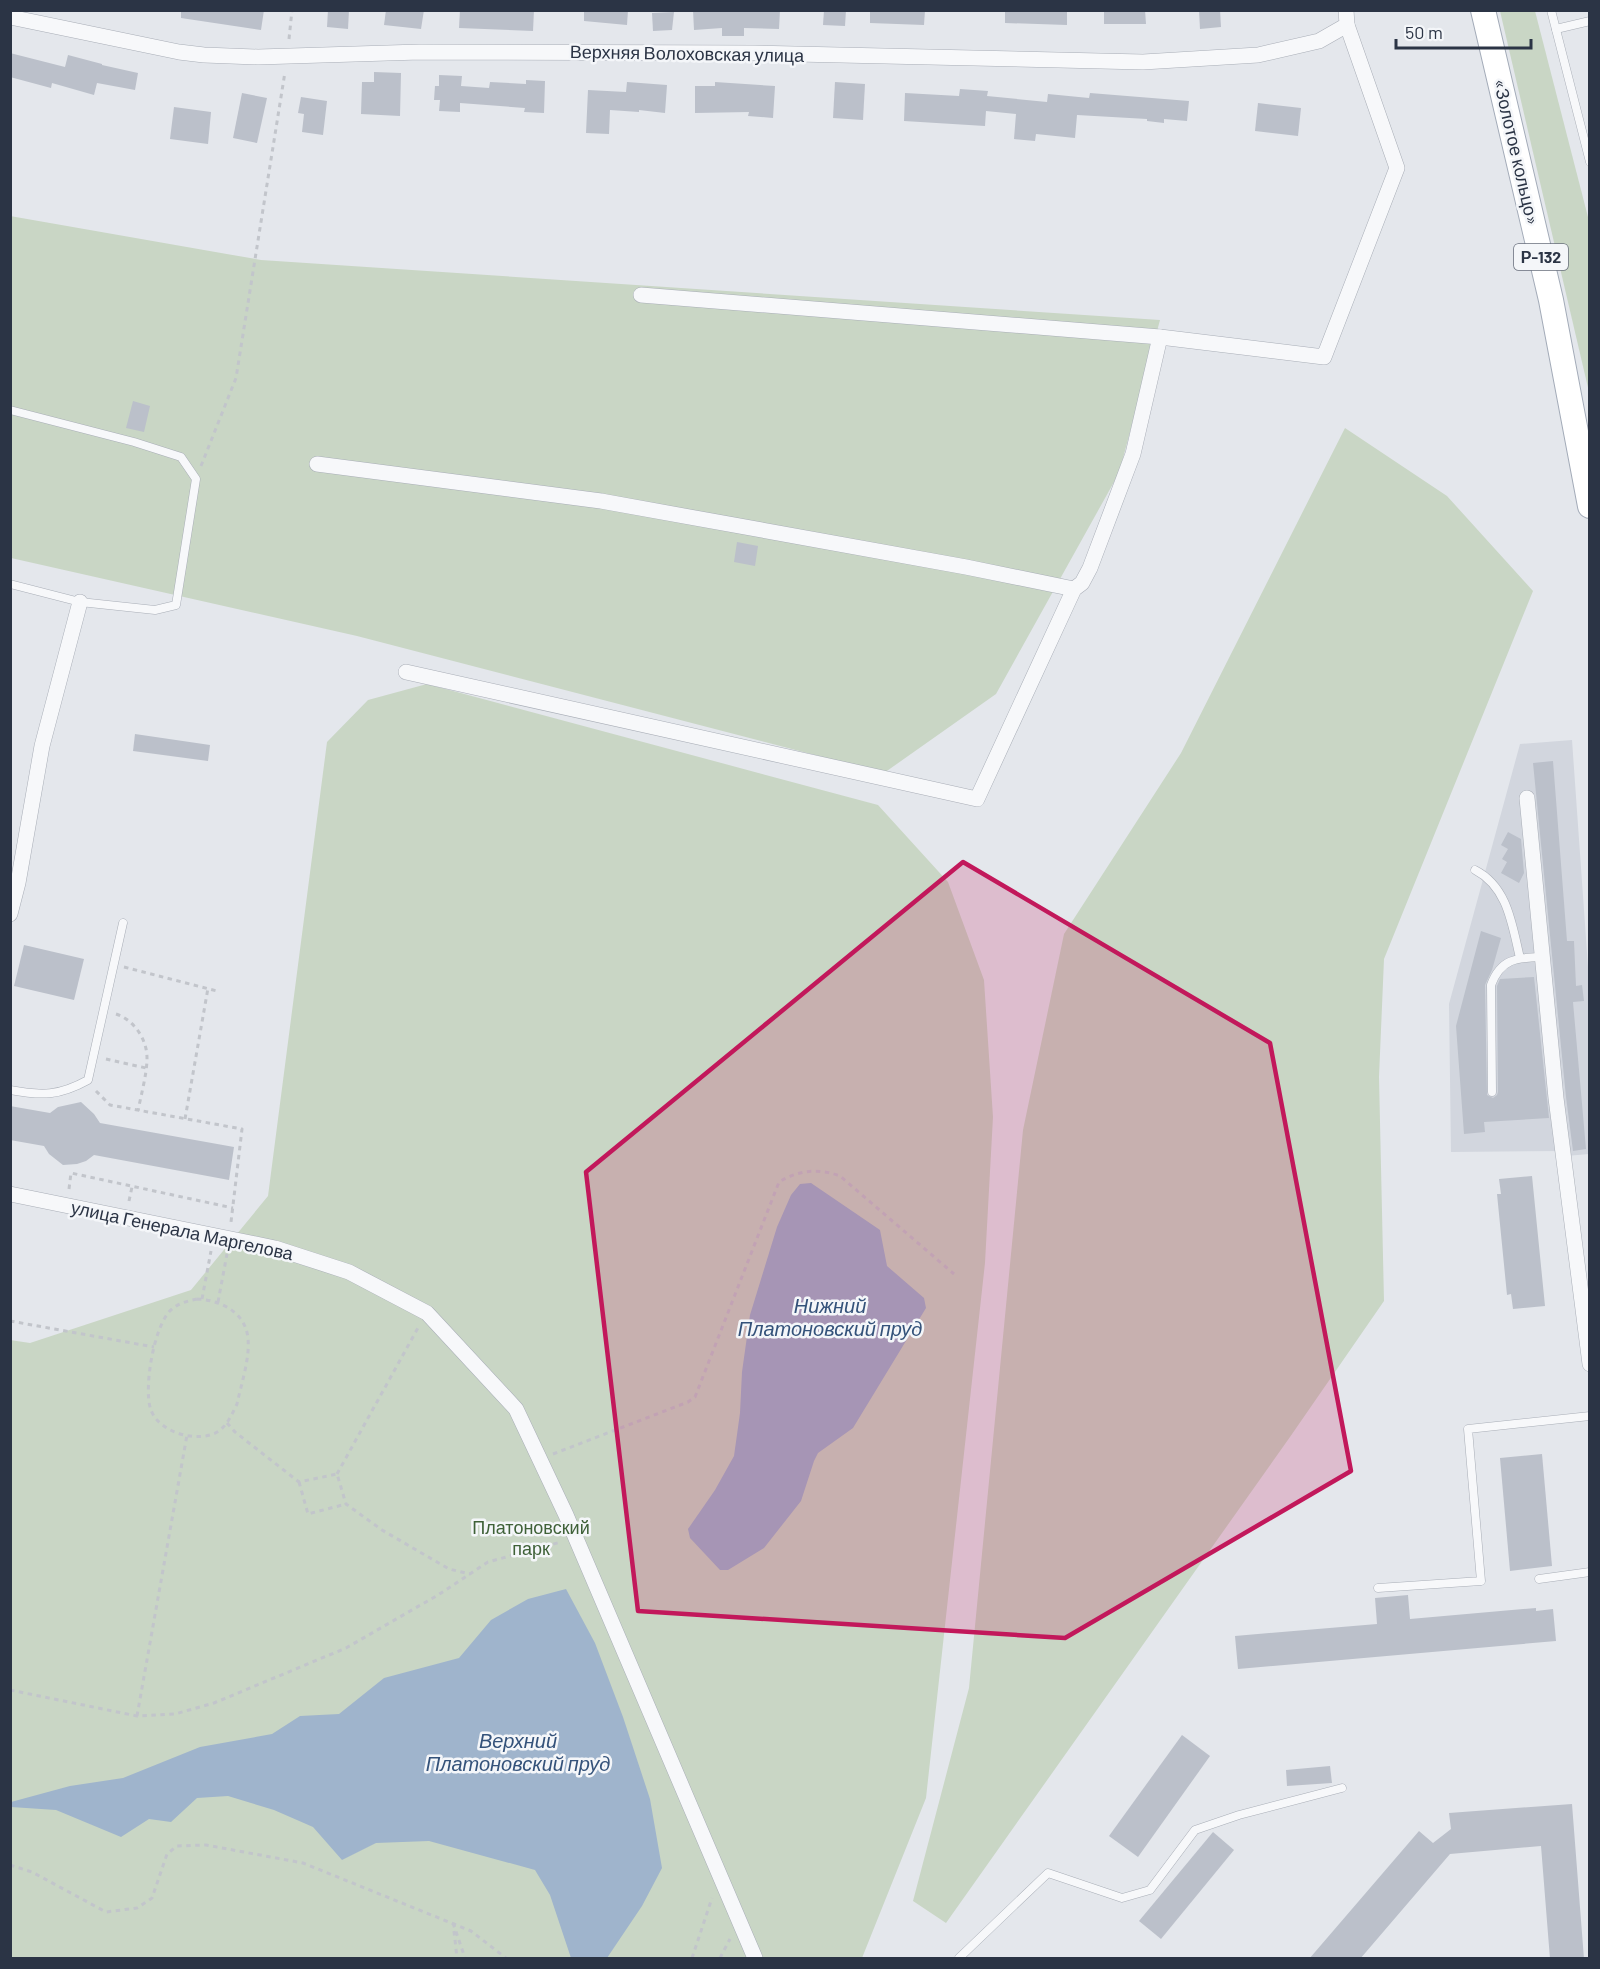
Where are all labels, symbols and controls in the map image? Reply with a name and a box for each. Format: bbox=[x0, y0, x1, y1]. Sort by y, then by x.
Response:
scale bar bbox=[1396, 12, 1531, 50]
text: 50 m bbox=[1405, 21, 1443, 43]
street label: Верхняя Волоховская улица bbox=[570, 40, 805, 66]
street label: «Золотое кольцо» bbox=[1489, 76, 1545, 227]
road number: Р-132 bbox=[1514, 244, 1568, 270]
street label: улица Генерала Маргелова bbox=[69, 1196, 296, 1265]
water label: Нижний Платоновский пруд bbox=[738, 1293, 922, 1340]
park label: Платоновский парк bbox=[472, 1516, 590, 1559]
water label: Верхний Платоновский пруд bbox=[426, 1728, 610, 1775]

